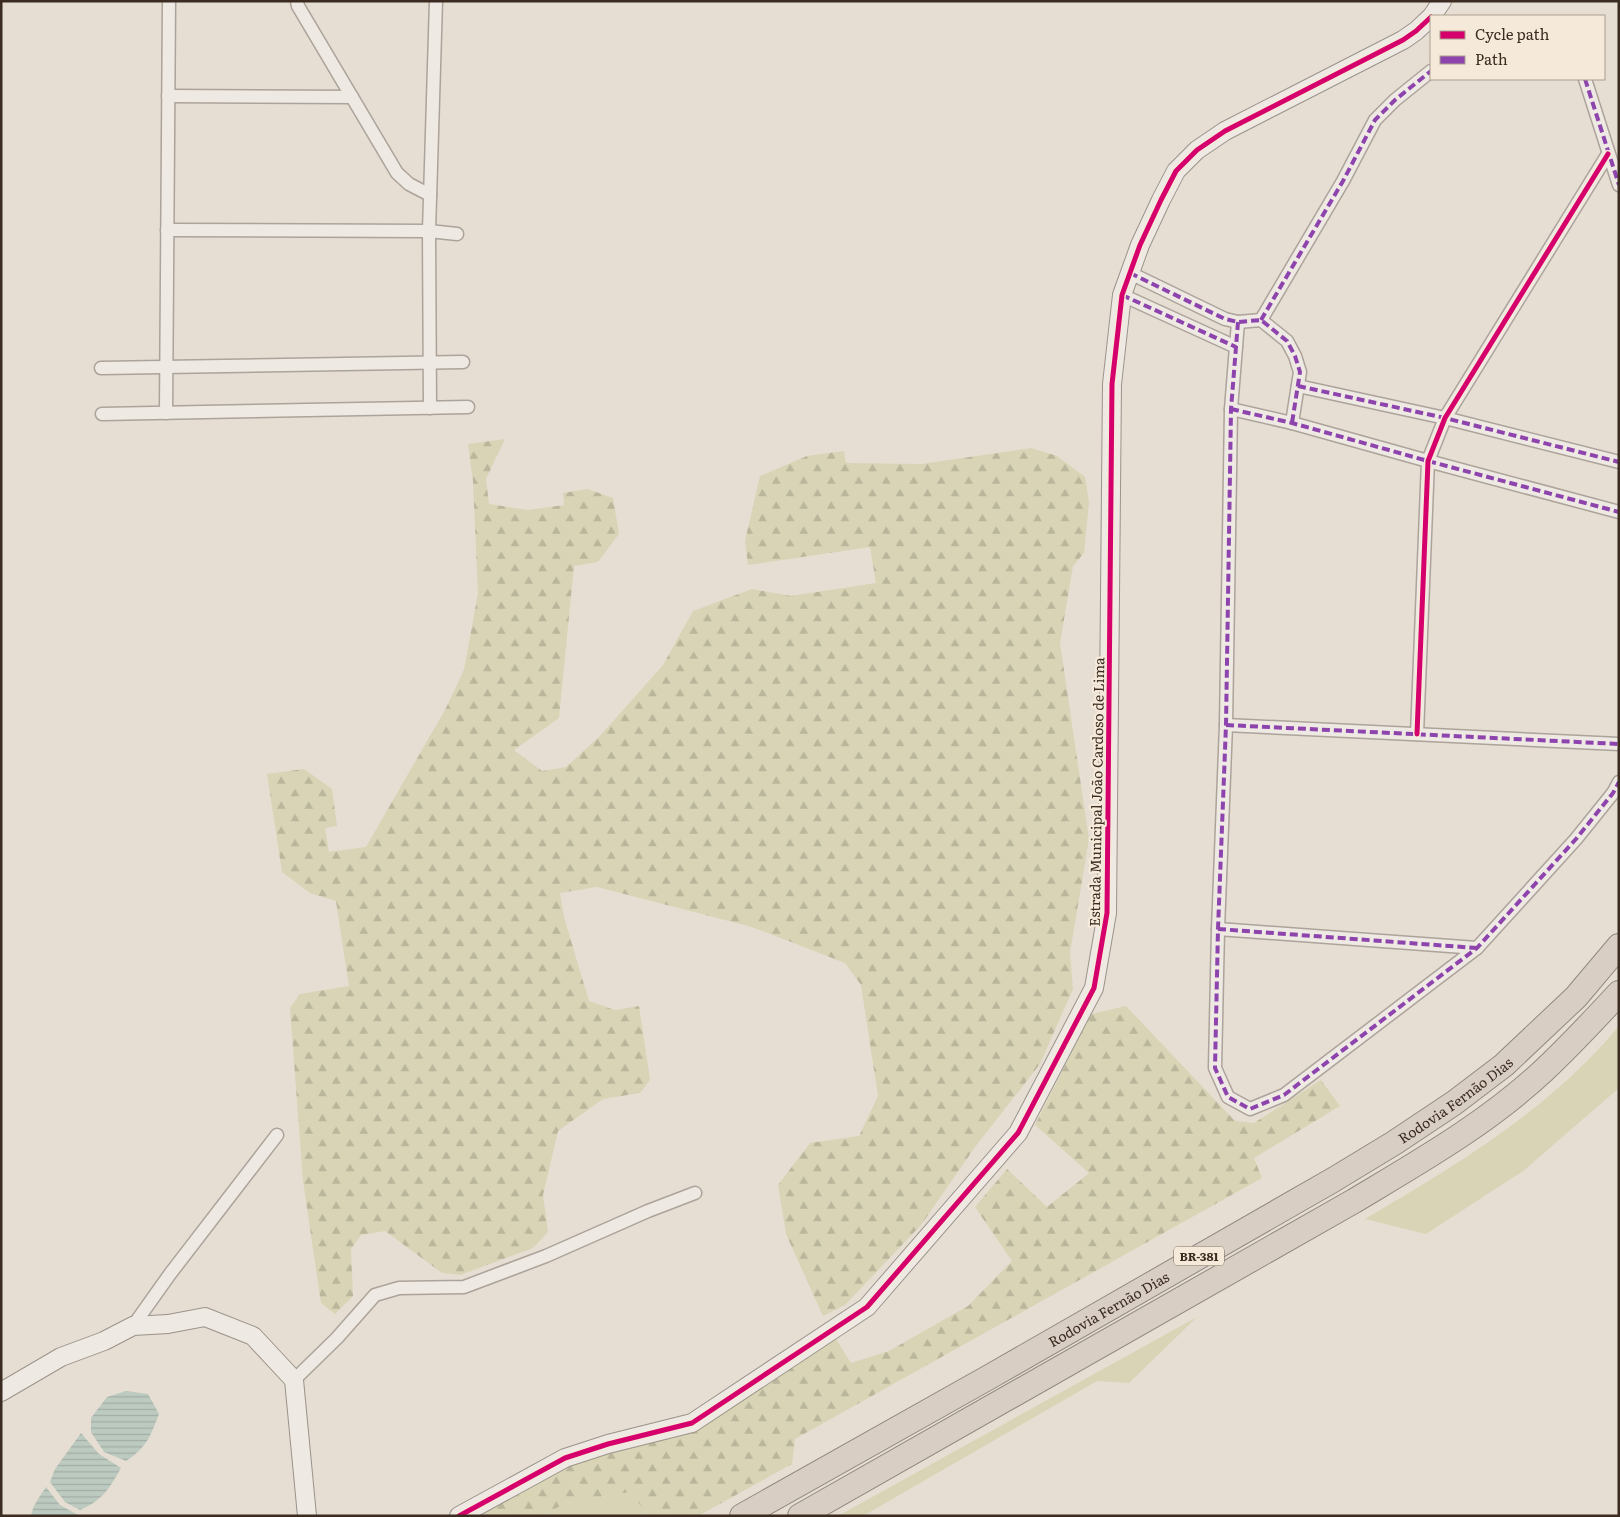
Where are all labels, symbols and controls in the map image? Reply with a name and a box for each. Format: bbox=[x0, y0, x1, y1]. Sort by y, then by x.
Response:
legend bbox=[1430, 15, 1605, 80]
text: Cycle path bbox=[1475, 22, 1550, 45]
text: Path bbox=[1475, 47, 1508, 70]
street label: Estrada Municipal João Cardoso de Lima bbox=[1084, 657, 1108, 927]
street label: Rodovia Fernão Dias bbox=[1394, 1052, 1517, 1148]
road number: BR-381 bbox=[1174, 1246, 1224, 1266]
street label: Rodovia Fernão Dias bbox=[1044, 1266, 1173, 1351]

